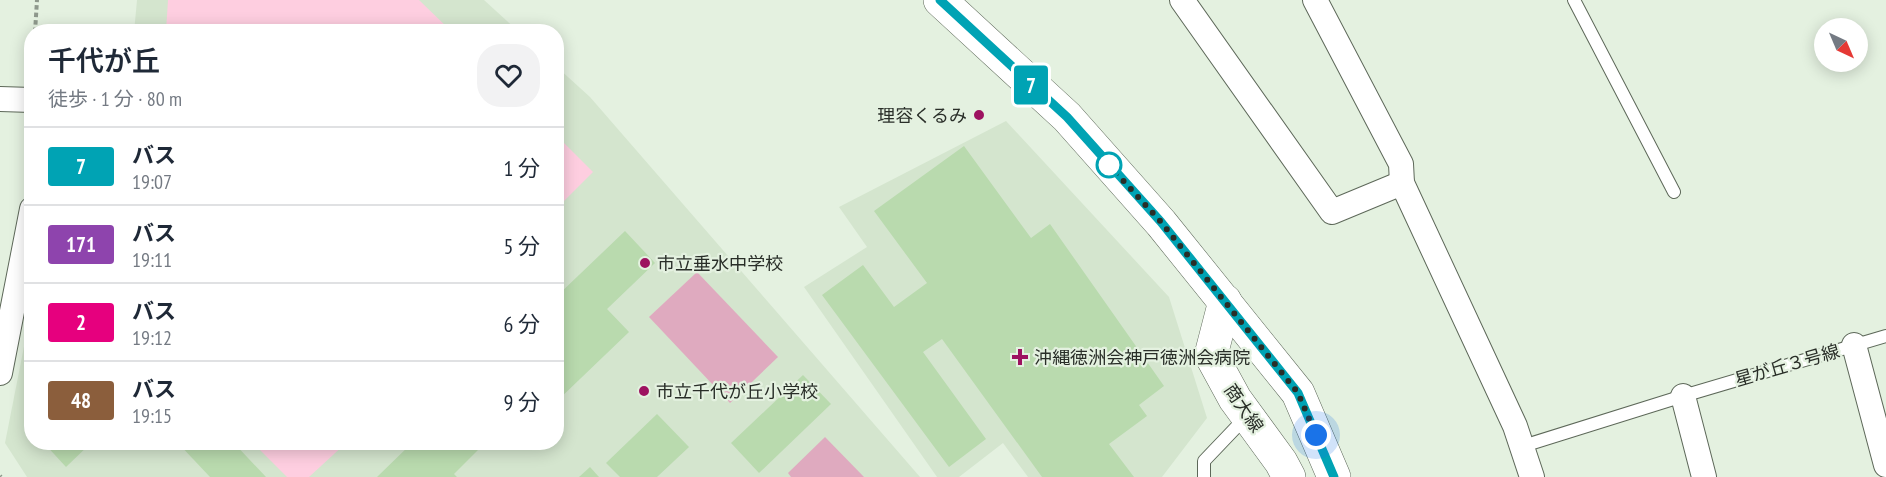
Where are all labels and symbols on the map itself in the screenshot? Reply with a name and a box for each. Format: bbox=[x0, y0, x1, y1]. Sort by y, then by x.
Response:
north arrow bbox=[1814, 18, 1868, 72]
line badge: 7 bbox=[1012, 66, 1050, 104]
place label: 理容くるみ bbox=[877, 104, 967, 127]
marker: 理容くるみ bbox=[972, 108, 986, 122]
unlabelled marker bbox=[1096, 152, 1122, 178]
place label: 市立垂水中学校 bbox=[657, 252, 783, 275]
marker: 市立垂水中学校 bbox=[638, 256, 652, 270]
street label: 星が丘３号線 bbox=[1732, 339, 1842, 391]
place label: 沖縄徳洲会神戸徳洲会病院 bbox=[1034, 346, 1250, 369]
marker: 沖縄徳洲会神戸徳洲会病院 bbox=[1011, 348, 1029, 366]
street label: 商大線 bbox=[1219, 379, 1269, 437]
place label: 市立千代が丘小学校 bbox=[656, 380, 818, 403]
marker: 市立千代が丘小学校 bbox=[637, 384, 651, 398]
your location bbox=[1301, 420, 1331, 450]

